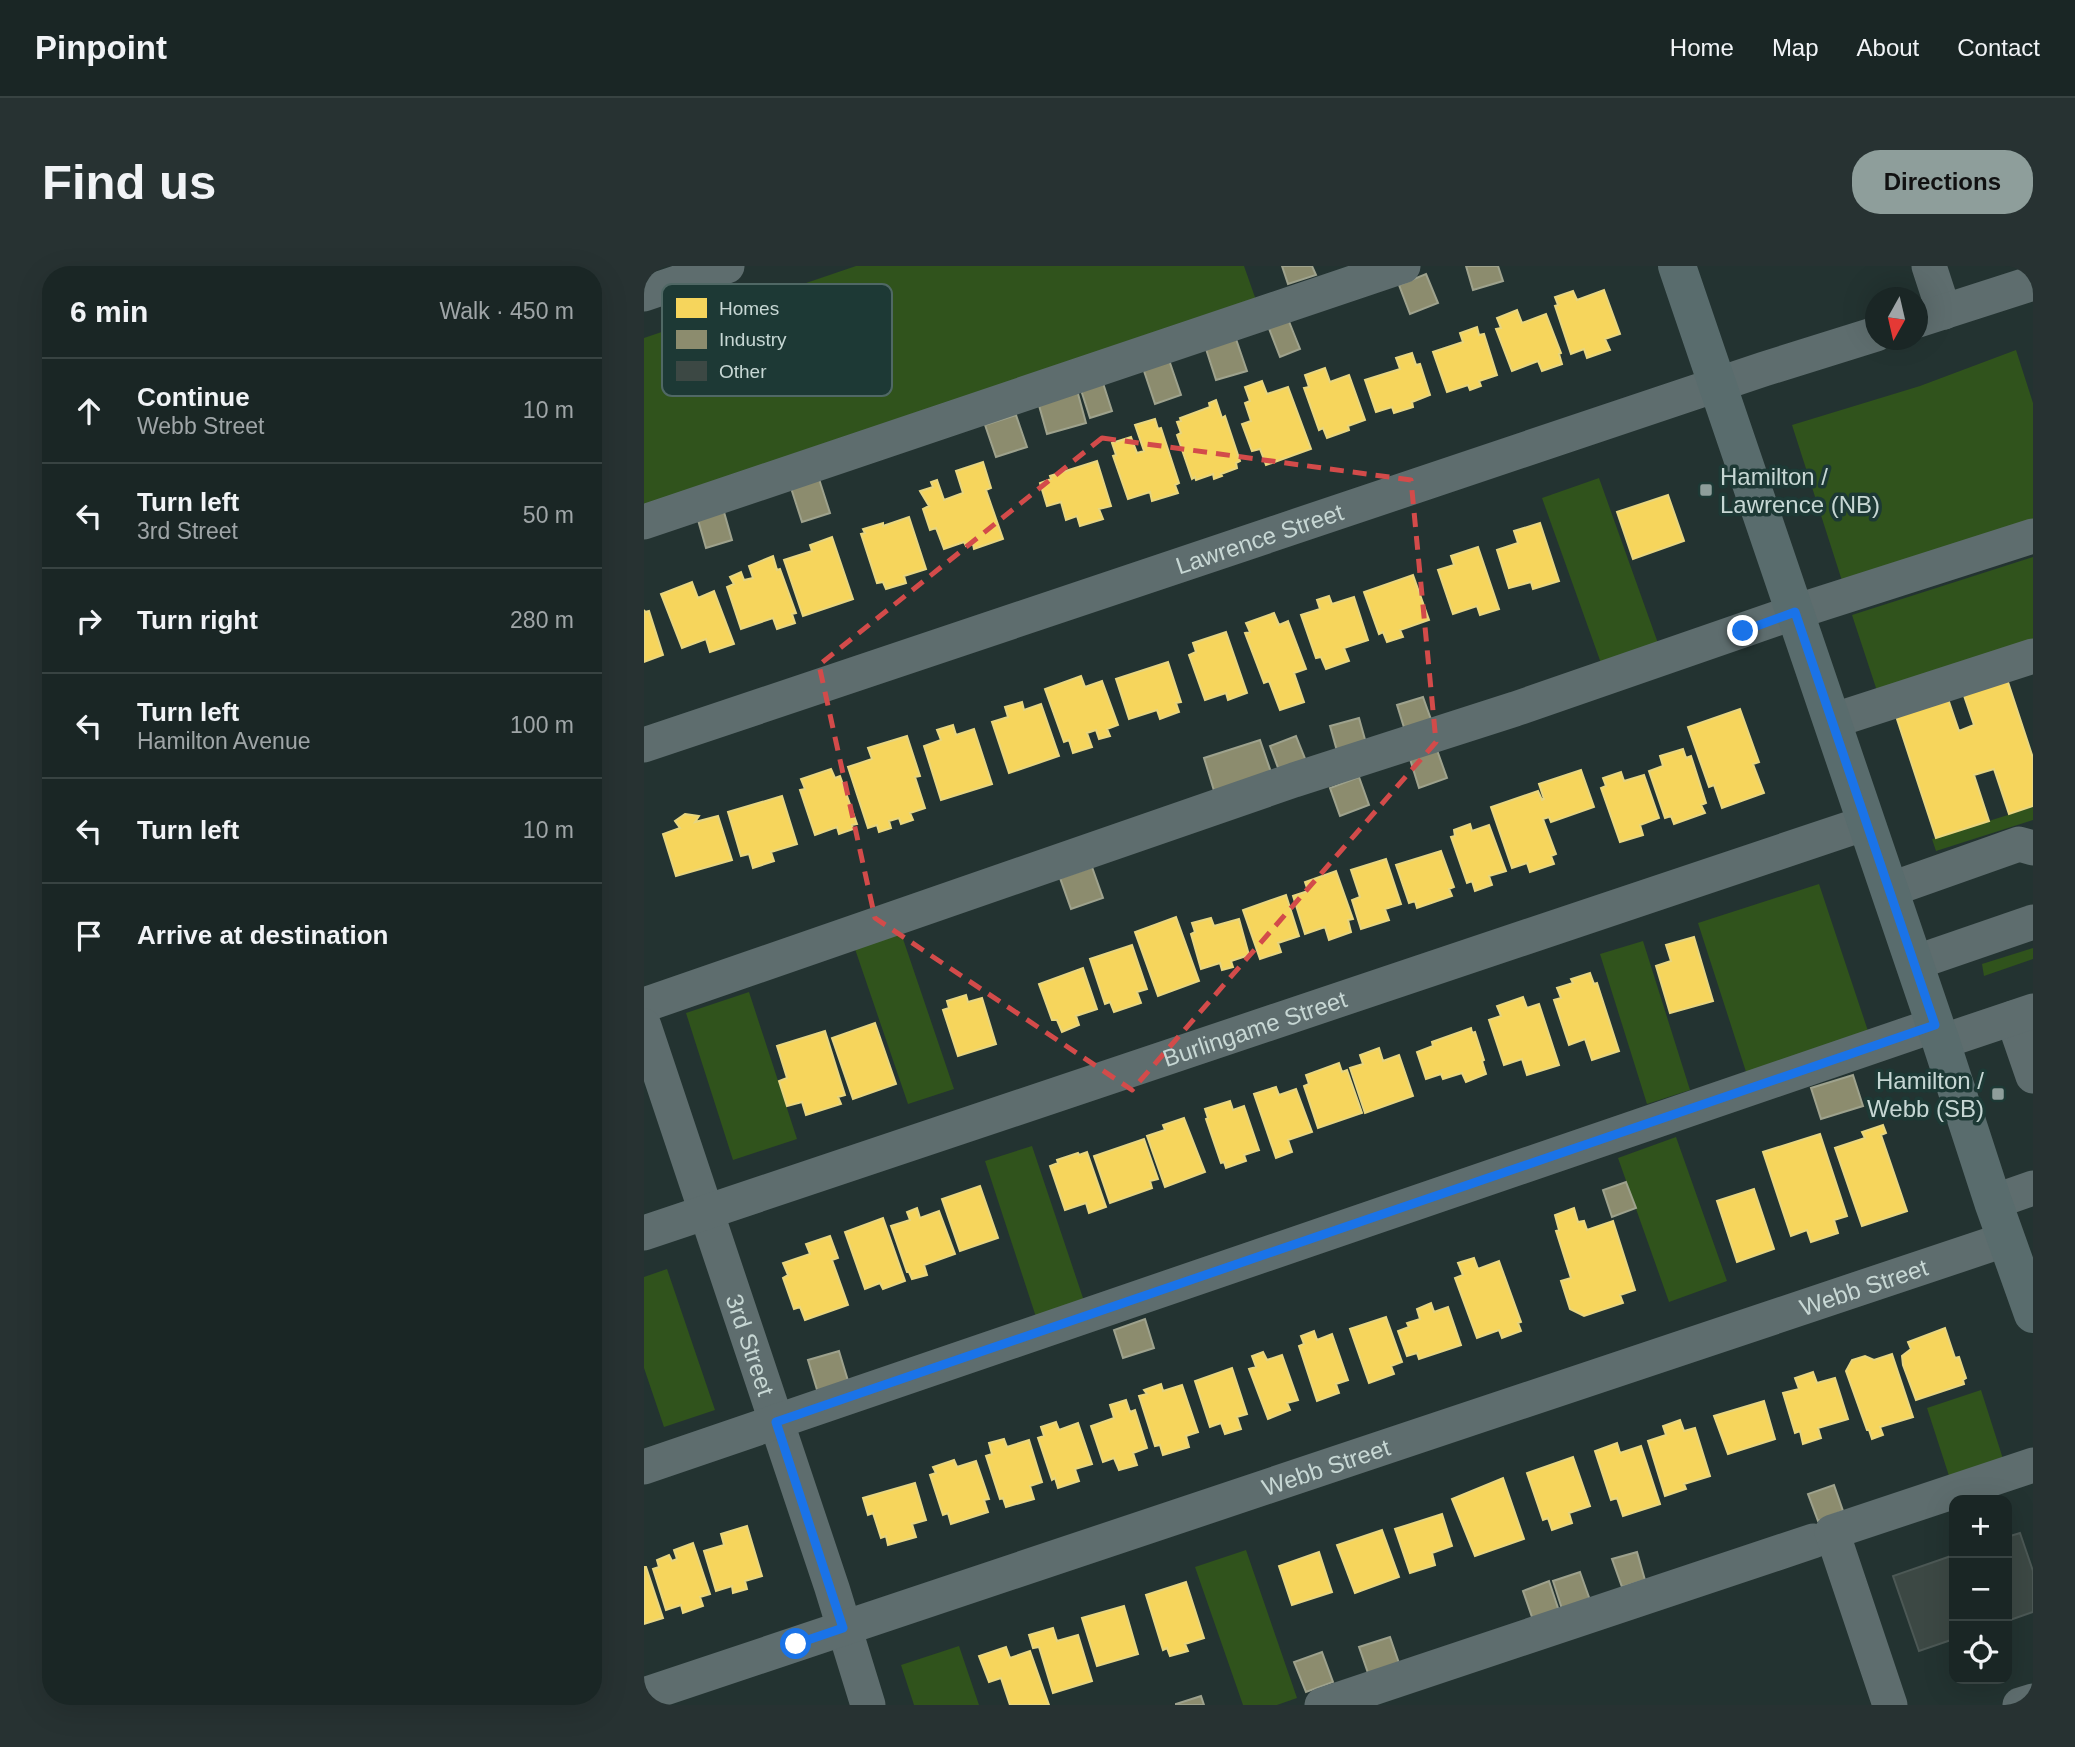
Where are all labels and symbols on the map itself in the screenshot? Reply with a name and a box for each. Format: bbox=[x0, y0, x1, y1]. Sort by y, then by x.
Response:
legend bbox=[662, 284, 892, 396]
north arrow bbox=[1865, 287, 1928, 350]
text: Homes bbox=[719, 298, 779, 319]
text: Industry bbox=[719, 329, 787, 350]
text: Other bbox=[719, 361, 767, 382]
place label: Hamilton / Lawrence (NB) bbox=[1720, 463, 1880, 518]
marker: Hamilton / Lawrence (NB) bbox=[1698, 482, 1714, 498]
street label: Lawrence Street bbox=[1172, 498, 1347, 579]
route end bbox=[1727, 615, 1758, 646]
street label: Burlingame Street bbox=[1159, 985, 1350, 1072]
place label: Hamilton / Webb (SB) bbox=[1867, 1067, 1984, 1122]
marker: Hamilton / Webb (SB) bbox=[1990, 1086, 2006, 1102]
street label: Webb Street bbox=[1796, 1253, 1931, 1321]
street label: 3rd Street bbox=[721, 1290, 780, 1399]
street label: Webb Street bbox=[1258, 1433, 1394, 1501]
route start bbox=[780, 1628, 811, 1659]

